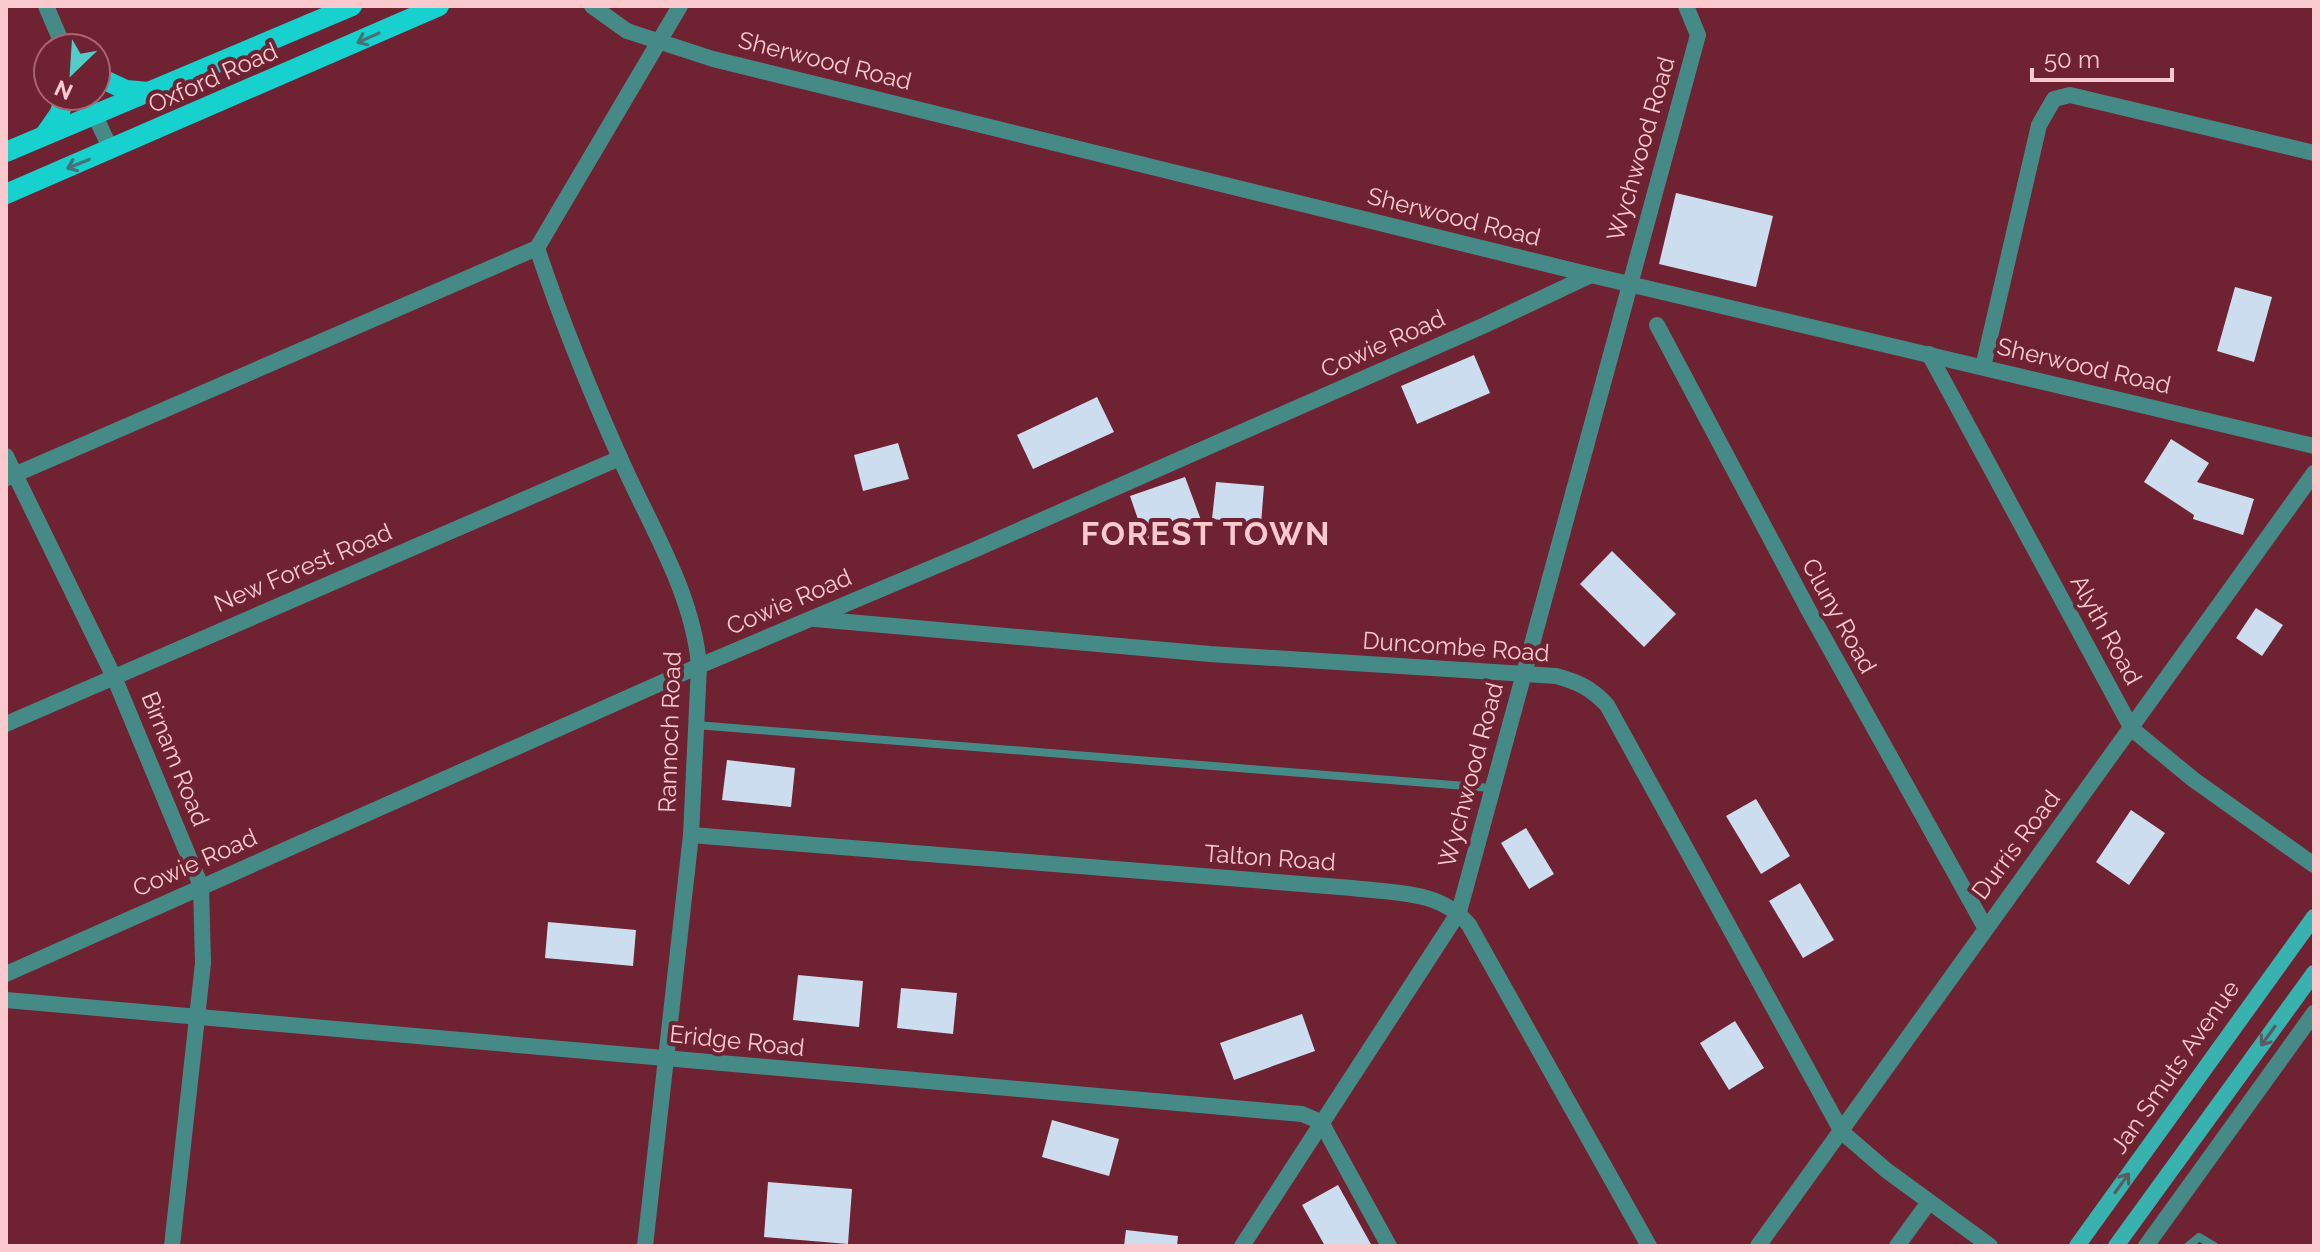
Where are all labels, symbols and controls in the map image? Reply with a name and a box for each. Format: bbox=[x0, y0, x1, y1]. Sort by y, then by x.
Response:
street label: Sherwood Road bbox=[736, 25, 915, 96]
one-way arrow bbox=[356, 31, 380, 46]
north arrow bbox=[32, 32, 112, 112]
scale bar bbox=[2032, 32, 2172, 82]
street label: Oxford Road bbox=[144, 36, 282, 119]
text: 50 m bbox=[2044, 45, 2100, 74]
street label: Wychwood Road bbox=[1600, 53, 1681, 244]
text: N bbox=[50, 75, 77, 105]
one-way arrow bbox=[66, 158, 91, 172]
street label: Sherwood Road bbox=[1365, 181, 1544, 252]
street label: Cowie Road bbox=[1316, 303, 1449, 384]
street label: Sherwood Road bbox=[1994, 331, 2174, 400]
district label: FOREST TOWN bbox=[1081, 515, 1331, 552]
street label: New Forest Road bbox=[210, 517, 396, 618]
street label: Cluny Road bbox=[1796, 553, 1883, 678]
street label: Cowie Road bbox=[722, 562, 856, 641]
street label: Alyth Road bbox=[2064, 570, 2148, 690]
street label: Duncombe Road bbox=[1362, 626, 1551, 668]
street label: Rannoch Road bbox=[652, 651, 687, 813]
street label: Wychwood Road bbox=[1432, 679, 1509, 871]
street label: Birnam Road bbox=[135, 687, 216, 830]
street label: Durris Road bbox=[1965, 785, 2066, 905]
street label: Cowie Road bbox=[128, 822, 261, 903]
street label: Talton Road bbox=[1203, 838, 1337, 877]
street label: Jan Smuts Avenue bbox=[2104, 975, 2245, 1159]
street label: Eridge Road bbox=[668, 1019, 806, 1062]
one-way arrow bbox=[2260, 1024, 2276, 1046]
one-way arrow bbox=[2114, 1172, 2130, 1194]

